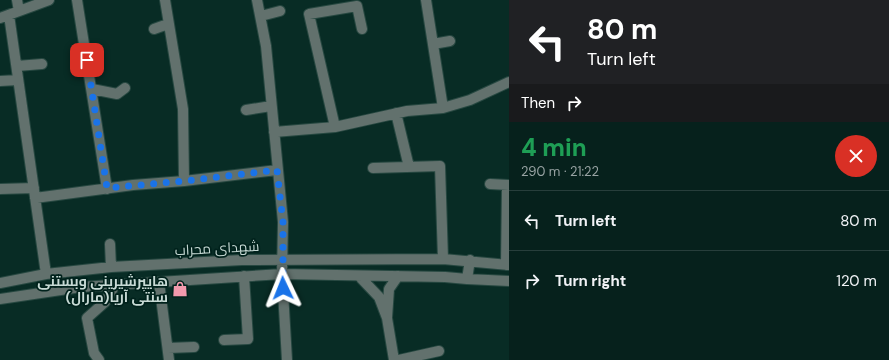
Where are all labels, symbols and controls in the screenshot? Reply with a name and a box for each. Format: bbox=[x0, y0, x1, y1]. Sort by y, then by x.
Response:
text: 80 m bbox=[587, 11, 657, 48]
icon: left bbox=[521, 16, 573, 68]
pin bbox=[70, 43, 104, 77]
text: Turn left bbox=[587, 47, 656, 71]
icon: arrive bbox=[76, 49, 98, 71]
icon: right bbox=[563, 92, 585, 114]
text: Then bbox=[521, 93, 555, 113]
text: 4 min bbox=[521, 132, 587, 163]
button: close bbox=[835, 135, 877, 177]
text: 290 m · 21:22 bbox=[521, 163, 599, 180]
icon: left bbox=[521, 210, 543, 232]
text: Turn left bbox=[555, 211, 616, 231]
text: 80 m bbox=[840, 211, 877, 231]
street label: شهدای محراب bbox=[174, 237, 260, 259]
position arrow bbox=[262, 267, 304, 309]
icon: right bbox=[521, 270, 543, 292]
text: Turn right bbox=[555, 271, 626, 291]
text: 120 m bbox=[836, 271, 877, 291]
place label: هایپرشیرینی وبستنی سنتی آریا(مارال) bbox=[37, 272, 168, 306]
shop icon: هایپرشیرینی وبستنی سنتی آریا(مارال) bbox=[171, 280, 189, 298]

